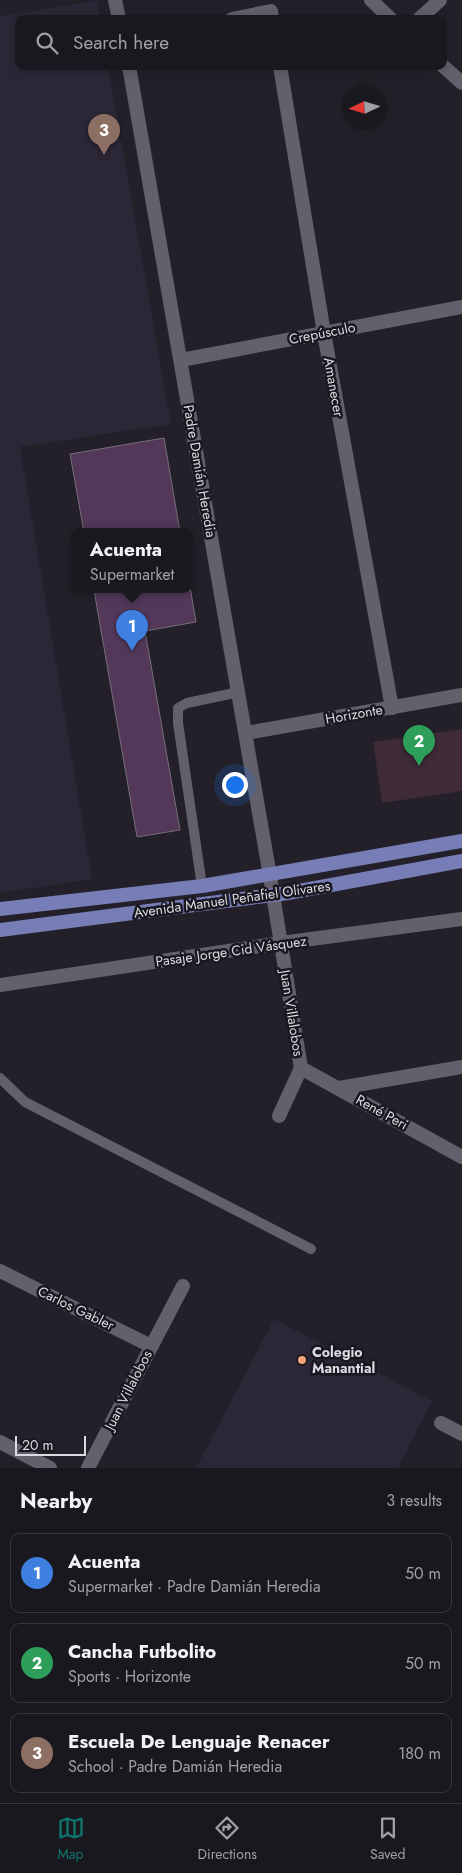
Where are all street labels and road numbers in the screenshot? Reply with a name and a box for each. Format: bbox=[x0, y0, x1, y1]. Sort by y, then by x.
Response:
street label: Crepúsculo bbox=[287, 317, 357, 349]
street label: Amanecer bbox=[319, 356, 349, 419]
street label: Padre Damián Heredia bbox=[178, 403, 222, 539]
street label: Horizonte bbox=[324, 699, 384, 729]
street label: Avenida Manuel Peñafiel Olivares bbox=[133, 875, 332, 923]
street label: Pasaje Jorge Cid Vásquez bbox=[154, 930, 308, 971]
street label: Juan Villalobos bbox=[275, 966, 309, 1058]
street label: René Peri bbox=[352, 1090, 412, 1134]
street label: Carlos Gabler bbox=[34, 1281, 118, 1335]
street label: Juan Villalobos bbox=[98, 1346, 157, 1435]

